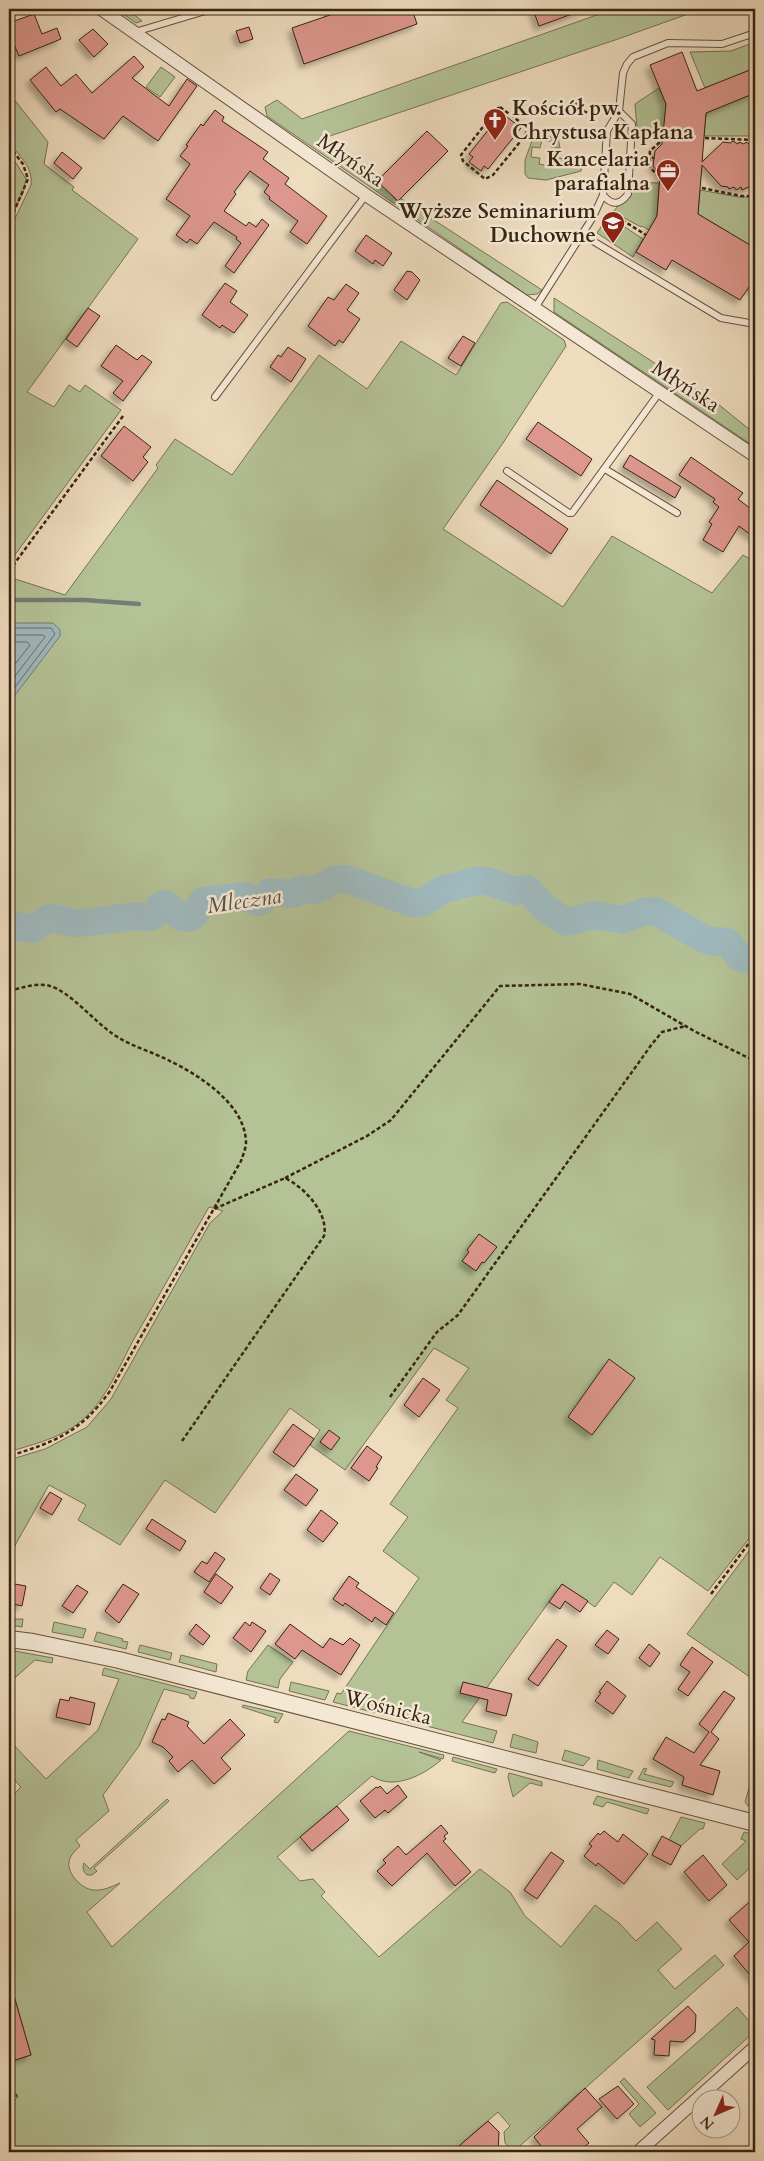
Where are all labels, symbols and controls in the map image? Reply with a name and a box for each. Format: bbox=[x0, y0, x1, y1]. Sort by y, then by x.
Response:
place label: Kościół pw. Chrystusa Kapłana bbox=[512, 94, 694, 147]
church icon: Kościół pw. Chrystusa Kapłana bbox=[482, 107, 508, 141]
street label: Młyńska bbox=[311, 127, 390, 194]
place label: Kancelaria parafialna bbox=[546, 145, 651, 198]
office icon: Kancelaria parafialna bbox=[655, 158, 681, 192]
place label: Wyższe Seminarium Duchowne bbox=[397, 197, 597, 250]
school or university icon: Wyższe Seminarium Duchowne bbox=[600, 210, 626, 244]
street label: Młyńska bbox=[646, 354, 726, 419]
water label: Mleczna bbox=[205, 881, 283, 921]
street label: Wośnicka bbox=[340, 1682, 435, 1732]
north arrow bbox=[692, 2088, 742, 2138]
text: N bbox=[696, 2112, 718, 2134]

